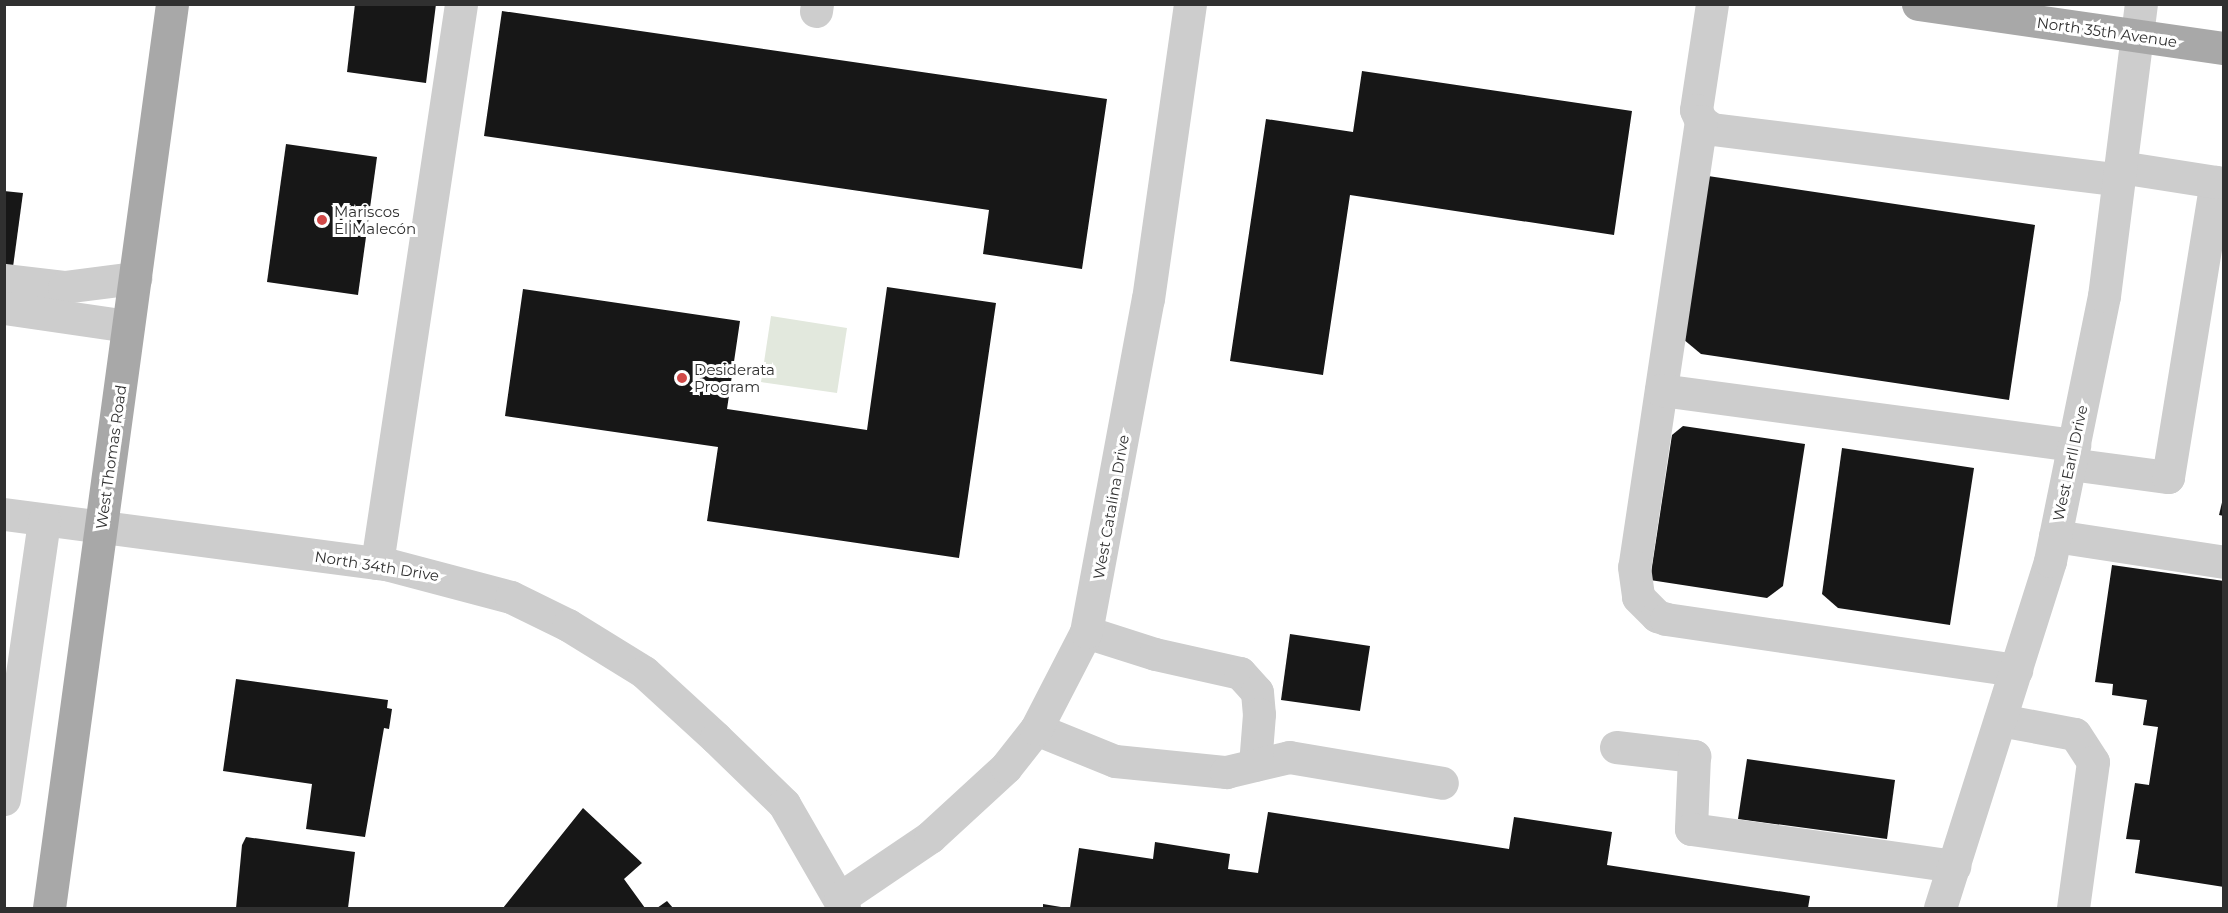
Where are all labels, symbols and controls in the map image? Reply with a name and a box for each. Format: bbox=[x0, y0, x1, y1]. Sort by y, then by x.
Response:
street label: North 35th Avenue bbox=[2036, 13, 2178, 51]
place label: Mariscos El Malecón bbox=[334, 202, 416, 237]
marker: Mariscos El Malecón bbox=[315, 213, 329, 227]
place label: Desiderata Program bbox=[694, 360, 775, 395]
marker: Desiderata Program bbox=[675, 371, 689, 385]
street label: West Thomas Road bbox=[92, 384, 130, 530]
street label: West Earll Drive bbox=[2049, 403, 2091, 523]
street label: West Catalina Drive bbox=[1089, 433, 1133, 581]
street label: North 34th Drive bbox=[313, 547, 441, 585]

